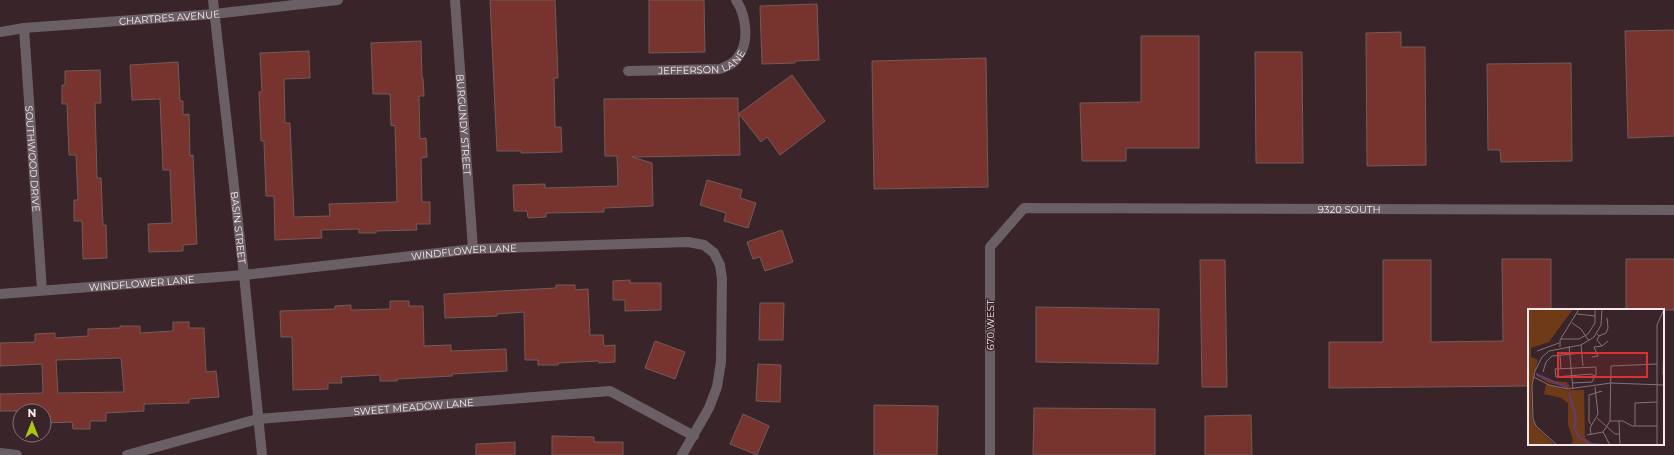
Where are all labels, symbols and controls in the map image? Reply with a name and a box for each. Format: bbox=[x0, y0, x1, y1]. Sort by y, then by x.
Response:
street label: CHARTRES AVENUE bbox=[118, 7, 221, 27]
street label: JEFFERSON LANE bbox=[657, 47, 748, 77]
street label: BURGUNDY STREET bbox=[454, 74, 474, 176]
street label: SOUTHWOOD DRIVE bbox=[23, 105, 43, 213]
street label: BASIN STREET bbox=[228, 191, 249, 265]
street label: 9320 SOUTH bbox=[1318, 202, 1381, 216]
street label: WINDFLOWER LANE bbox=[410, 241, 517, 262]
street label: WINDFLOWER LANE bbox=[88, 272, 195, 294]
street label: 670 WEST bbox=[984, 300, 997, 350]
inset map bbox=[1528, 309, 1664, 445]
street label: SWEET MEADOW LANE bbox=[353, 395, 475, 418]
north arrow bbox=[12, 403, 52, 443]
text: N bbox=[28, 406, 36, 420]

